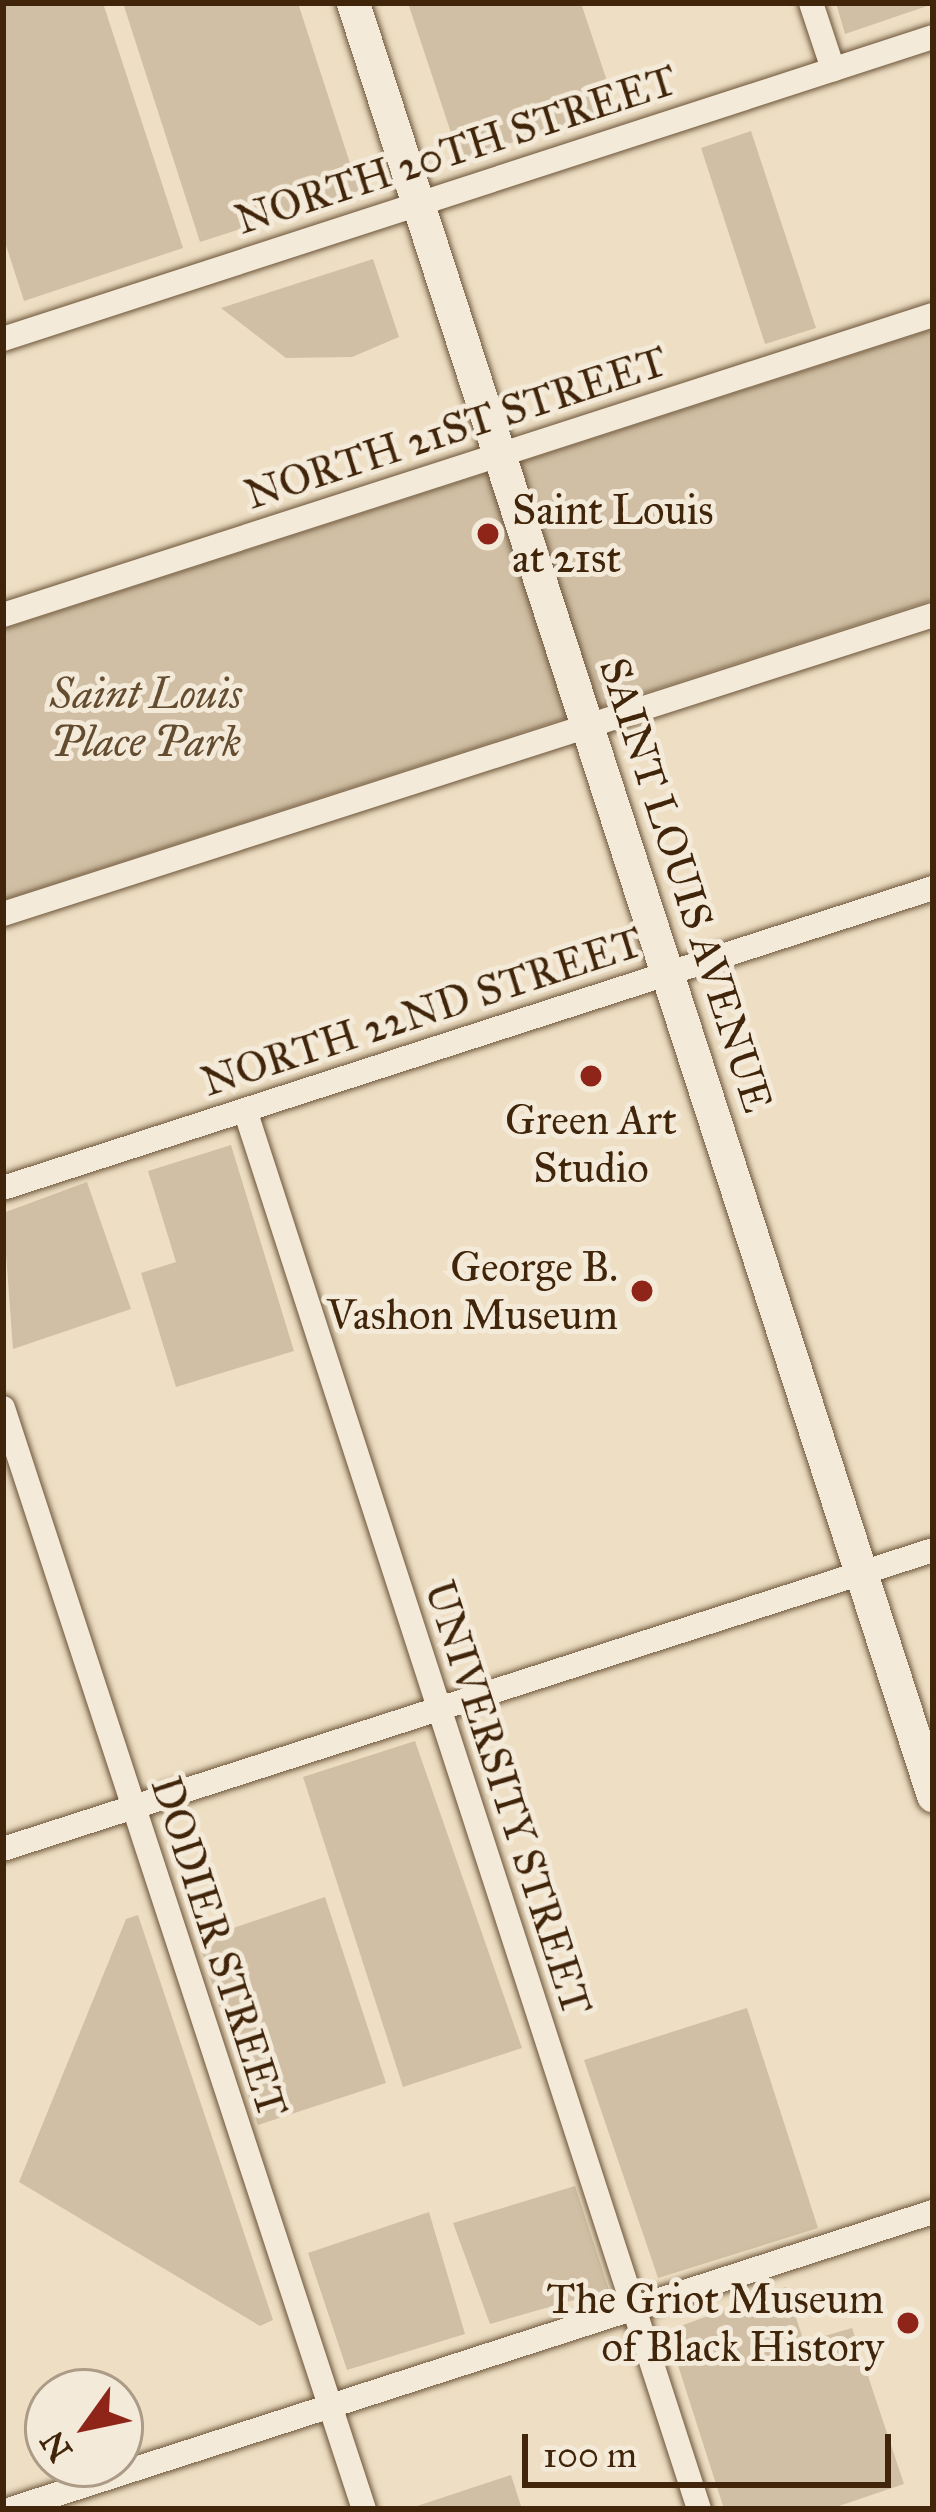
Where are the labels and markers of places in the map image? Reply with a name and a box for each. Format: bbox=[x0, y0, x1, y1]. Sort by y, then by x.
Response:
place label: Saint Louis at 21st bbox=[512, 485, 714, 584]
marker: Saint Louis at 21st bbox=[475, 521, 501, 547]
marker: Green Art Studio bbox=[578, 1063, 604, 1089]
place label: Green Art Studio bbox=[505, 1095, 677, 1194]
place label: George B. Vashon Museum bbox=[327, 1242, 618, 1340]
marker: George B. Vashon Museum bbox=[629, 1278, 655, 1304]
place label: The Griot Museum of Black History bbox=[547, 2274, 884, 2372]
marker: The Griot Museum of Black History bbox=[895, 2310, 921, 2336]

